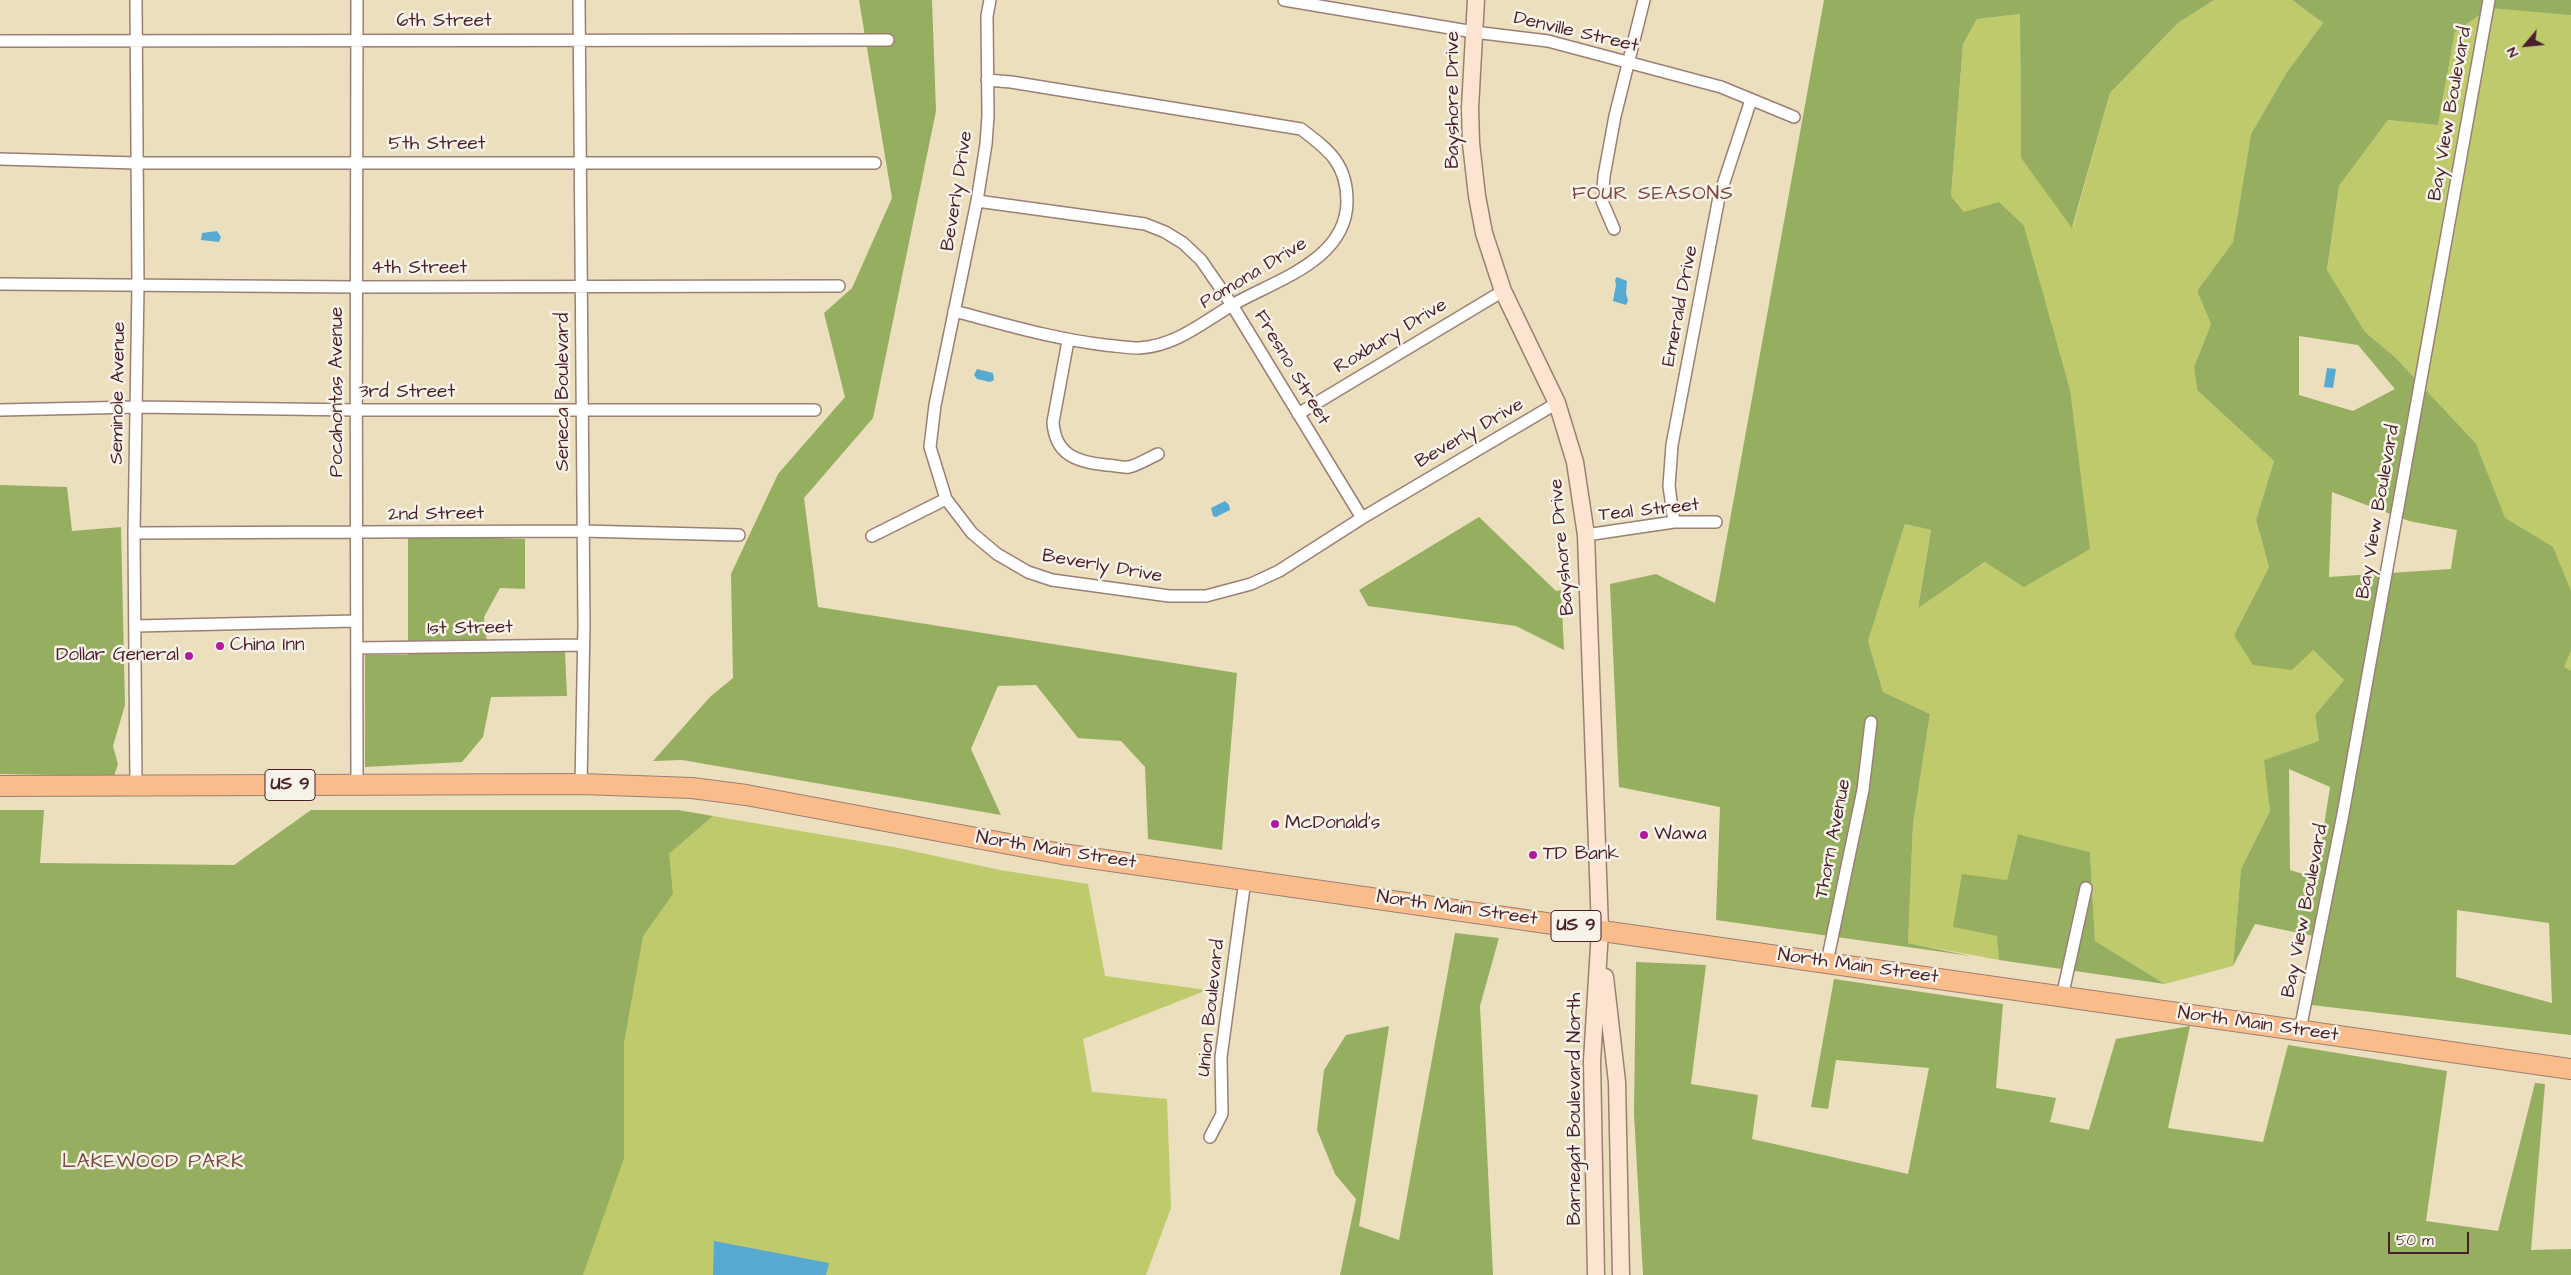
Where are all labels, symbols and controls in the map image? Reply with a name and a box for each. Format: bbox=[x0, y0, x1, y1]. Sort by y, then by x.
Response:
street label: Denville Street bbox=[1511, 8, 1641, 58]
street label: 6th Street bbox=[396, 11, 492, 33]
north arrow bbox=[2501, 20, 2551, 70]
street label: Bay View Boulevard bbox=[2424, 25, 2478, 203]
street label: Bayshore Drive bbox=[1443, 31, 1465, 169]
text: N bbox=[2502, 43, 2524, 61]
street label: Beverly Drive bbox=[937, 129, 979, 253]
street label: 5th Street bbox=[389, 134, 485, 156]
district label: FOUR SEASONS bbox=[1571, 183, 1735, 207]
street label: Pomona Drive bbox=[1196, 233, 1312, 315]
street label: Emerald Drive bbox=[1658, 244, 1704, 368]
street label: 4th Street bbox=[371, 258, 467, 280]
street label: Roxbury Drive bbox=[1330, 294, 1452, 380]
street label: Fresno Street bbox=[1248, 306, 1334, 430]
street label: Pocahontas Avenue bbox=[327, 307, 349, 477]
street label: Seneca Boulevard bbox=[553, 313, 575, 471]
street label: Seminole Avenue bbox=[106, 321, 132, 465]
street label: 3rd Street bbox=[359, 382, 455, 404]
street label: Beverly Drive bbox=[1412, 394, 1528, 474]
street label: Bay View Boulevard bbox=[2352, 423, 2406, 601]
street label: Bayshore Drive bbox=[1546, 478, 1580, 616]
street label: Teal Street bbox=[1598, 494, 1700, 528]
street label: 2nd Street bbox=[388, 503, 484, 527]
street label: Beverly Drive bbox=[1040, 545, 1164, 589]
street label: 1st Street bbox=[427, 617, 513, 641]
place label: China Inn bbox=[230, 635, 304, 657]
marker: China Inn bbox=[214, 640, 226, 652]
place label: Dollar General bbox=[56, 645, 179, 667]
marker: Dollar General bbox=[183, 650, 195, 662]
road number: US 9 bbox=[265, 770, 315, 800]
street label: Thorn Avenue bbox=[1811, 777, 1857, 901]
place label: McDonald's bbox=[1285, 813, 1380, 835]
marker: McDonald's bbox=[1269, 818, 1281, 830]
street label: Bay View Boulevard bbox=[2278, 822, 2334, 1000]
place label: Wawa bbox=[1654, 824, 1707, 846]
street label: North Main Street bbox=[974, 827, 1138, 875]
marker: Wawa bbox=[1638, 829, 1650, 841]
place label: TD Bank bbox=[1543, 844, 1619, 866]
marker: TD Bank bbox=[1527, 849, 1539, 861]
street label: North Main Street bbox=[1375, 886, 1539, 932]
road number: US 9 bbox=[1551, 910, 1601, 941]
street label: Union Boulevard bbox=[1193, 938, 1231, 1078]
street label: North Main Street bbox=[1776, 944, 1940, 990]
street label: Barnegat Boulevard North bbox=[1565, 993, 1587, 1225]
street label: North Main Street bbox=[2176, 1002, 2340, 1048]
district label: LAKEWOOD PARK bbox=[60, 1151, 246, 1175]
scale bar bbox=[2391, 1222, 2472, 1254]
text: 50 m bbox=[2396, 1230, 2434, 1251]

